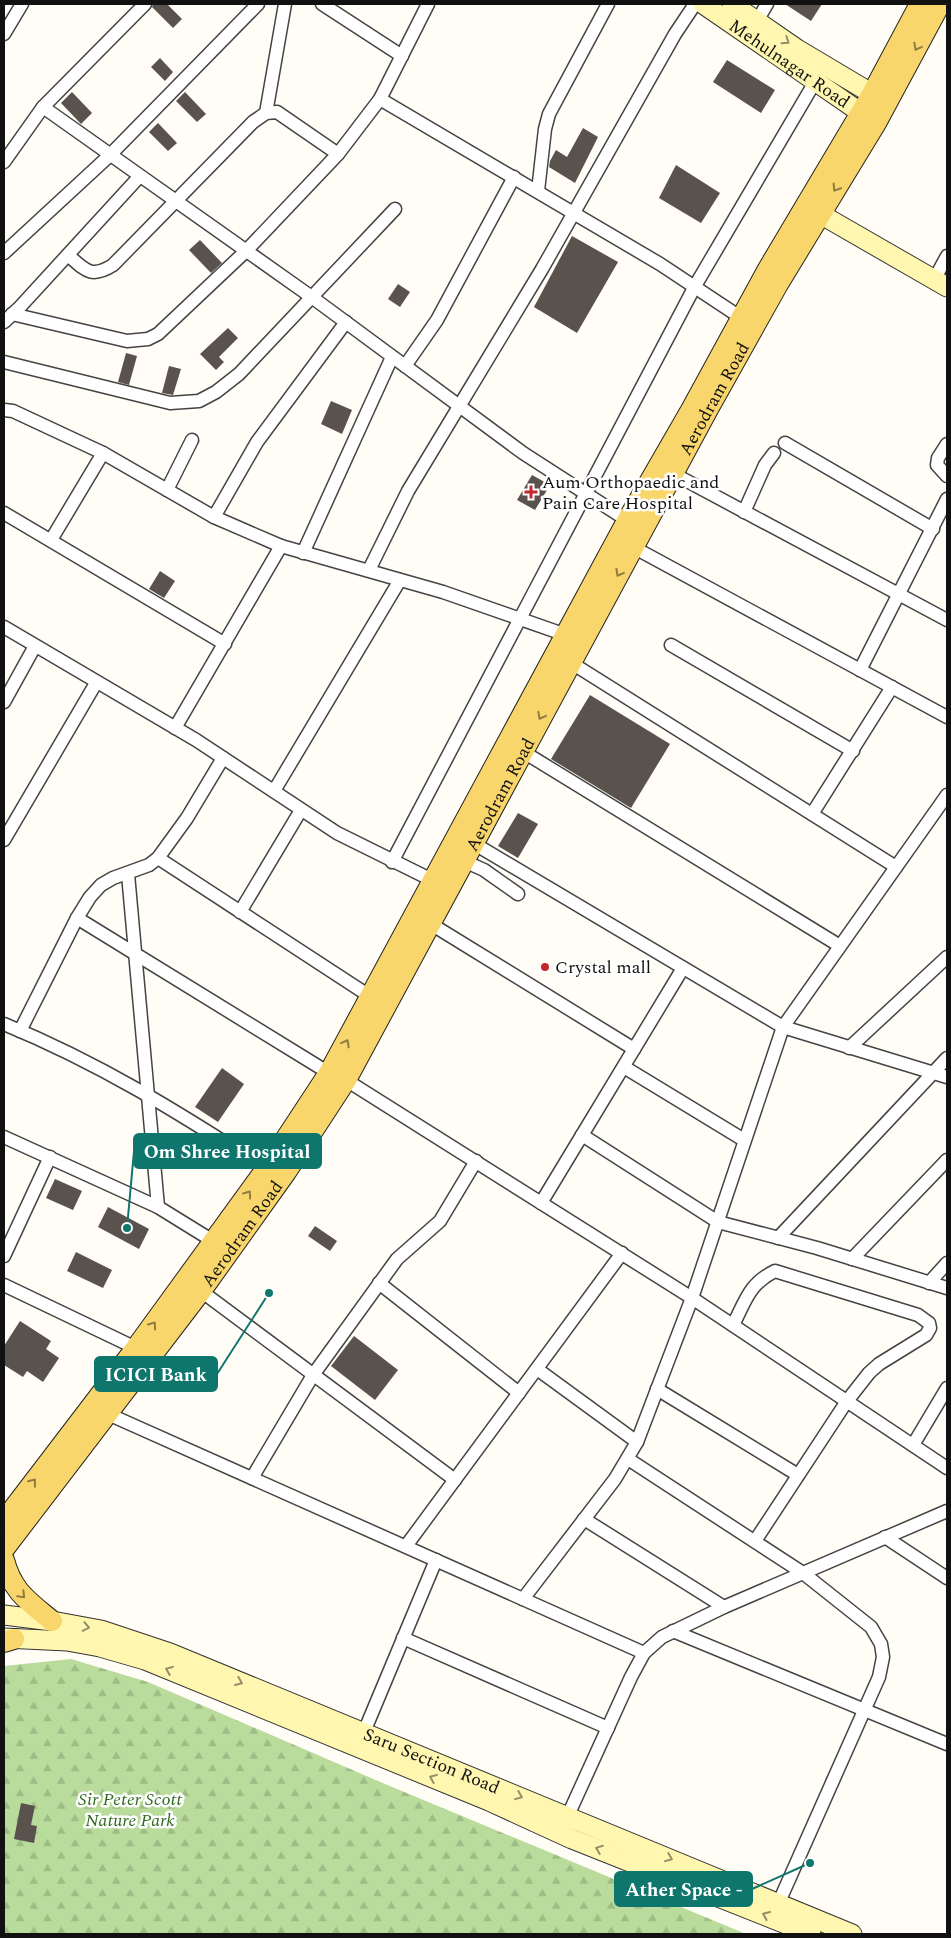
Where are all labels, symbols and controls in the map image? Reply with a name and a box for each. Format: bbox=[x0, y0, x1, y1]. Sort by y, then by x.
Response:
street label: Mehulnagar Road bbox=[723, 12, 856, 115]
one-way arrow bbox=[781, 35, 790, 44]
one-way arrow bbox=[913, 41, 923, 50]
one-way arrow bbox=[833, 182, 843, 191]
street label: Aerodram Road bbox=[672, 337, 756, 460]
place label: Aum Orthopaedic and Pain Care Hospital bbox=[542, 469, 719, 517]
marker: Aum Orthopaedic and Pain Care Hospital bbox=[524, 485, 538, 499]
one-way arrow bbox=[615, 567, 625, 576]
one-way arrow bbox=[537, 710, 547, 719]
street label: Aerodram Road bbox=[458, 733, 542, 856]
place label: Crystal mall bbox=[555, 954, 651, 981]
marker: Crystal mall bbox=[539, 961, 551, 973]
one-way arrow bbox=[340, 1039, 350, 1048]
callout: Om Shree Hospital bbox=[134, 1134, 321, 1168]
text: Om Shree Hospital bbox=[144, 1138, 310, 1167]
street label: Aerodram Road bbox=[194, 1175, 289, 1293]
one-way arrow bbox=[242, 1190, 251, 1200]
one-way arrow bbox=[147, 1321, 156, 1331]
callout: ICICI Bank bbox=[95, 1357, 217, 1391]
text: ICICI Bank bbox=[105, 1361, 208, 1390]
one-way arrow bbox=[28, 1479, 37, 1488]
one-way arrow bbox=[16, 1589, 25, 1598]
one-way arrow bbox=[82, 1622, 91, 1632]
one-way arrow bbox=[165, 1666, 174, 1676]
one-way arrow bbox=[234, 1676, 243, 1686]
street label: Saru Section Road bbox=[360, 1721, 504, 1801]
one-way arrow bbox=[429, 1774, 438, 1784]
park label: Sir Peter Scott Nature Park bbox=[78, 1786, 182, 1834]
one-way arrow bbox=[514, 1790, 523, 1800]
one-way arrow bbox=[595, 1845, 603, 1855]
one-way arrow bbox=[664, 1852, 673, 1863]
callout: Ather Space - bbox=[615, 1872, 752, 1906]
text: Ather Space - bbox=[625, 1876, 743, 1905]
one-way arrow bbox=[762, 1911, 771, 1921]

